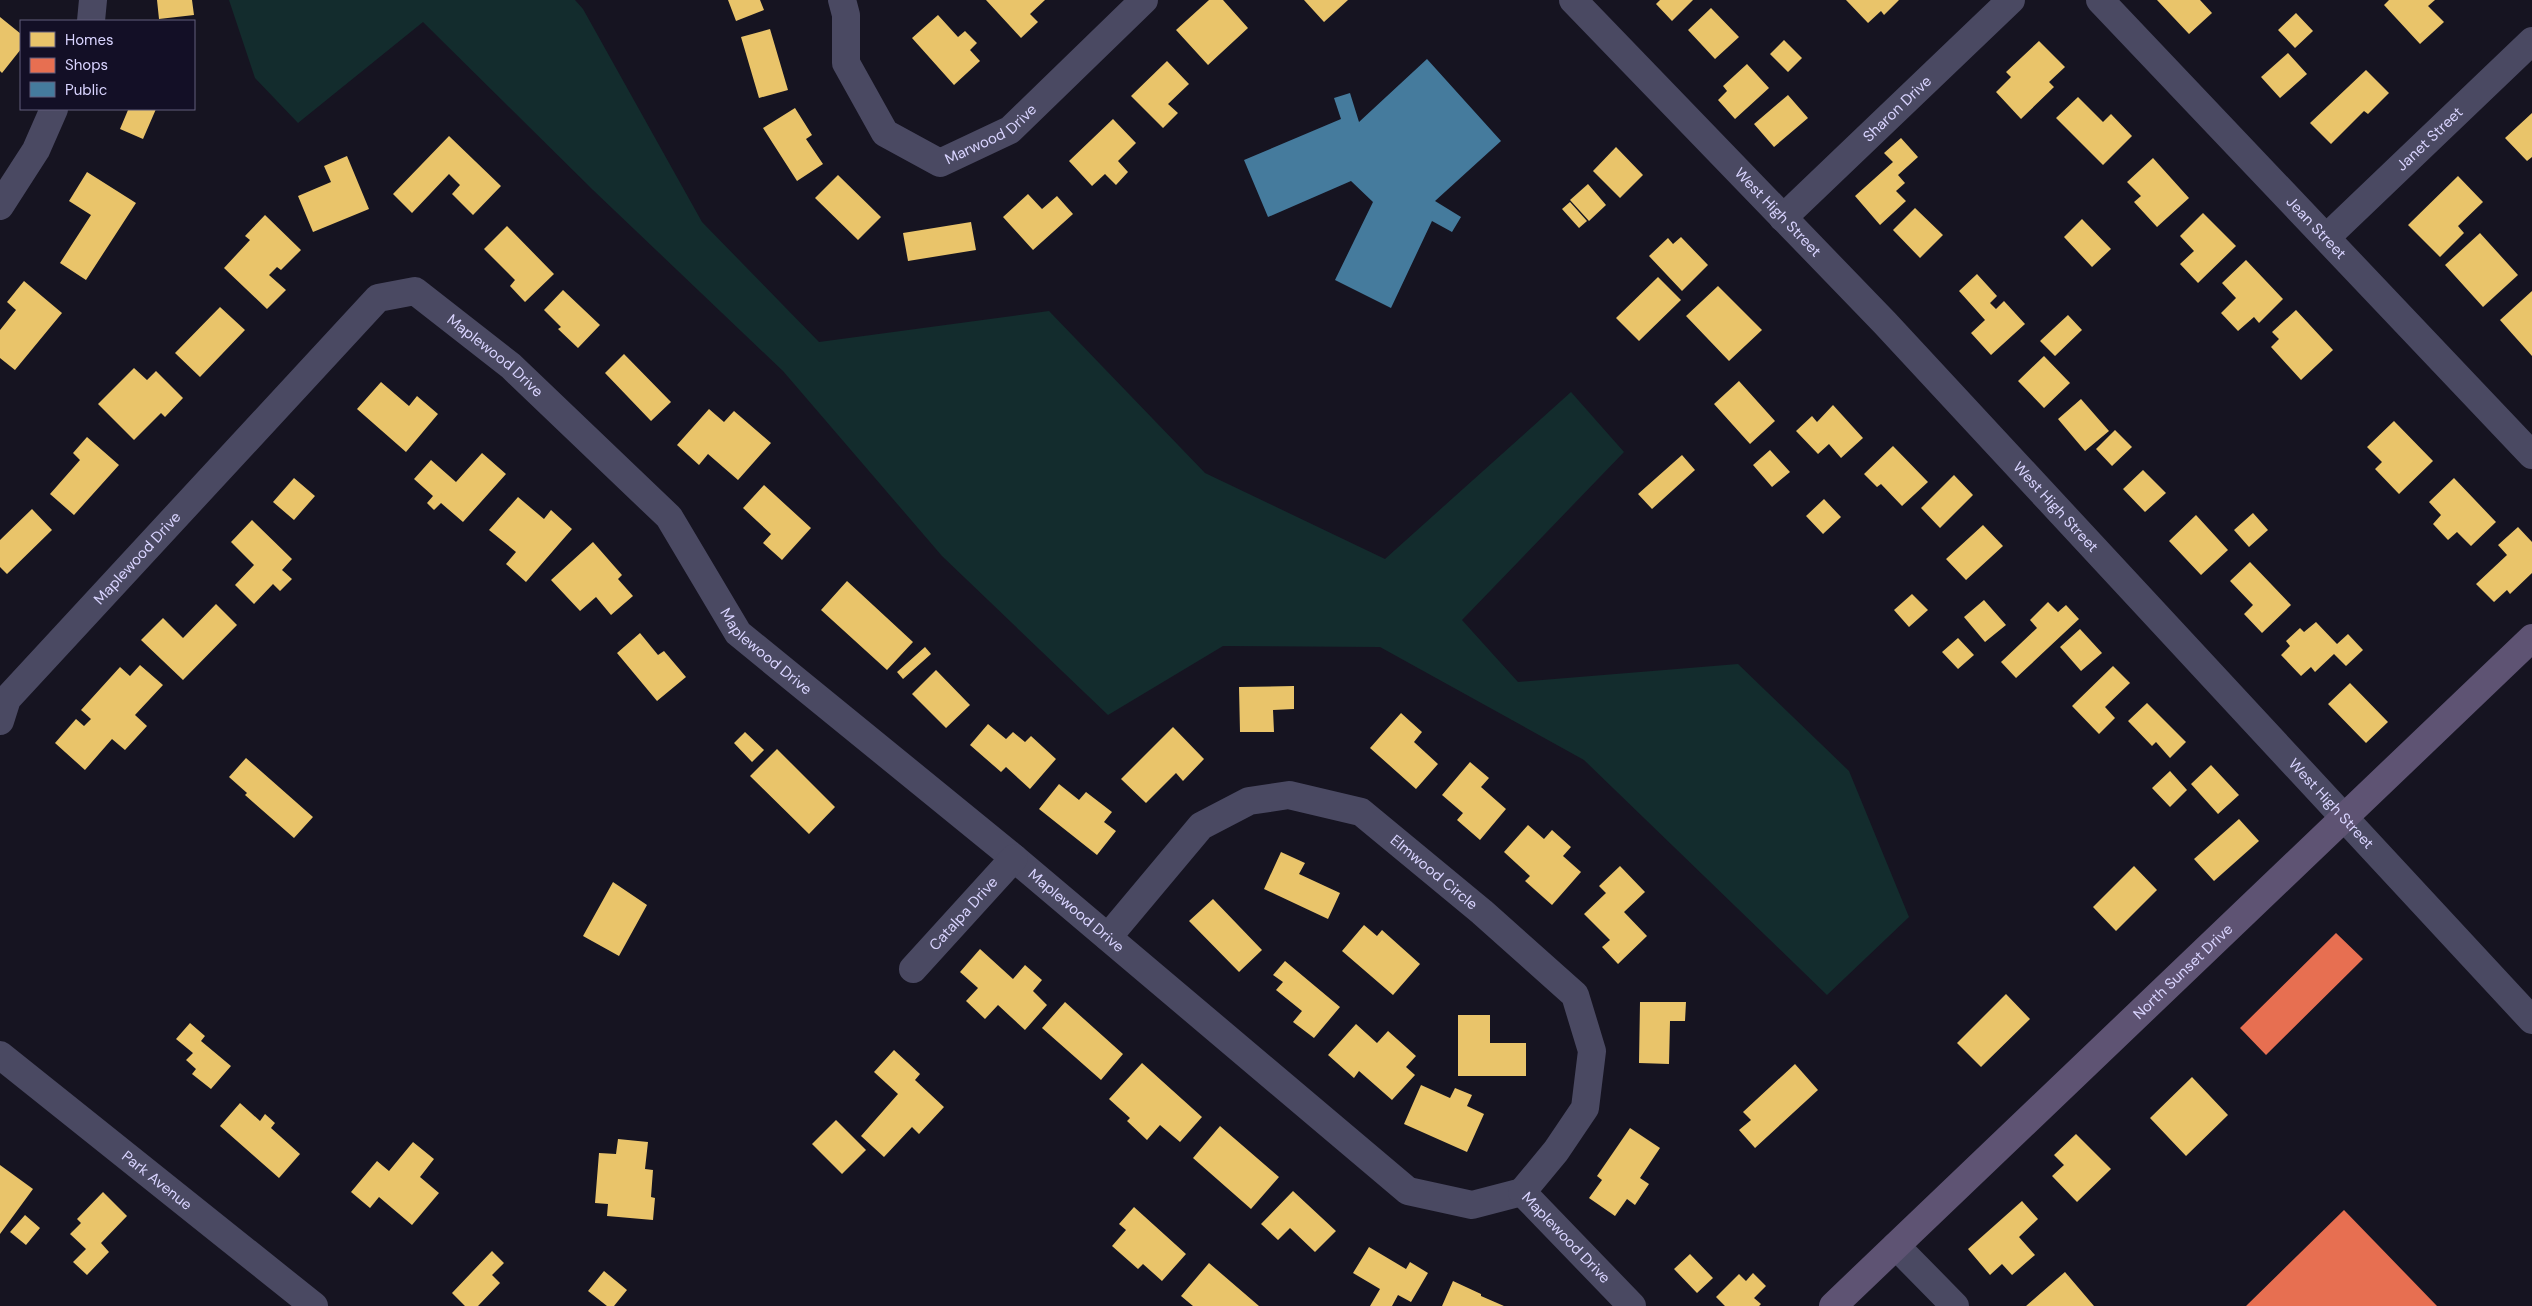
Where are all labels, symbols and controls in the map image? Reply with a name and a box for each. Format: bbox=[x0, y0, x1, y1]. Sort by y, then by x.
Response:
legend bbox=[20, 20, 195, 110]
text: Homes bbox=[65, 30, 114, 50]
text: Shops bbox=[65, 55, 108, 75]
street label: Sharon Drive bbox=[1859, 71, 1936, 146]
text: Public bbox=[65, 80, 107, 100]
street label: Marwood Drive bbox=[942, 100, 1041, 169]
street label: Janet Street bbox=[2392, 102, 2467, 175]
street label: West High Street bbox=[1730, 163, 1826, 261]
street label: Jean Street bbox=[2282, 192, 2351, 263]
street label: Maplewood Drive bbox=[443, 310, 548, 402]
street label: West High Street bbox=[2009, 457, 2103, 557]
street label: Maplewood Drive bbox=[89, 507, 185, 609]
street label: Maplewood Drive bbox=[715, 604, 816, 699]
street label: West High Street bbox=[2284, 754, 2378, 853]
street label: Elmwood Circle bbox=[1386, 830, 1482, 914]
street label: Maplewood Drive bbox=[1024, 864, 1128, 957]
street label: Catalpa Drive bbox=[925, 872, 1002, 955]
street label: North Sunset Drive bbox=[2129, 919, 2237, 1024]
street label: Park Avenue bbox=[118, 1146, 196, 1215]
street label: Maplewood Drive bbox=[1517, 1188, 1615, 1288]

